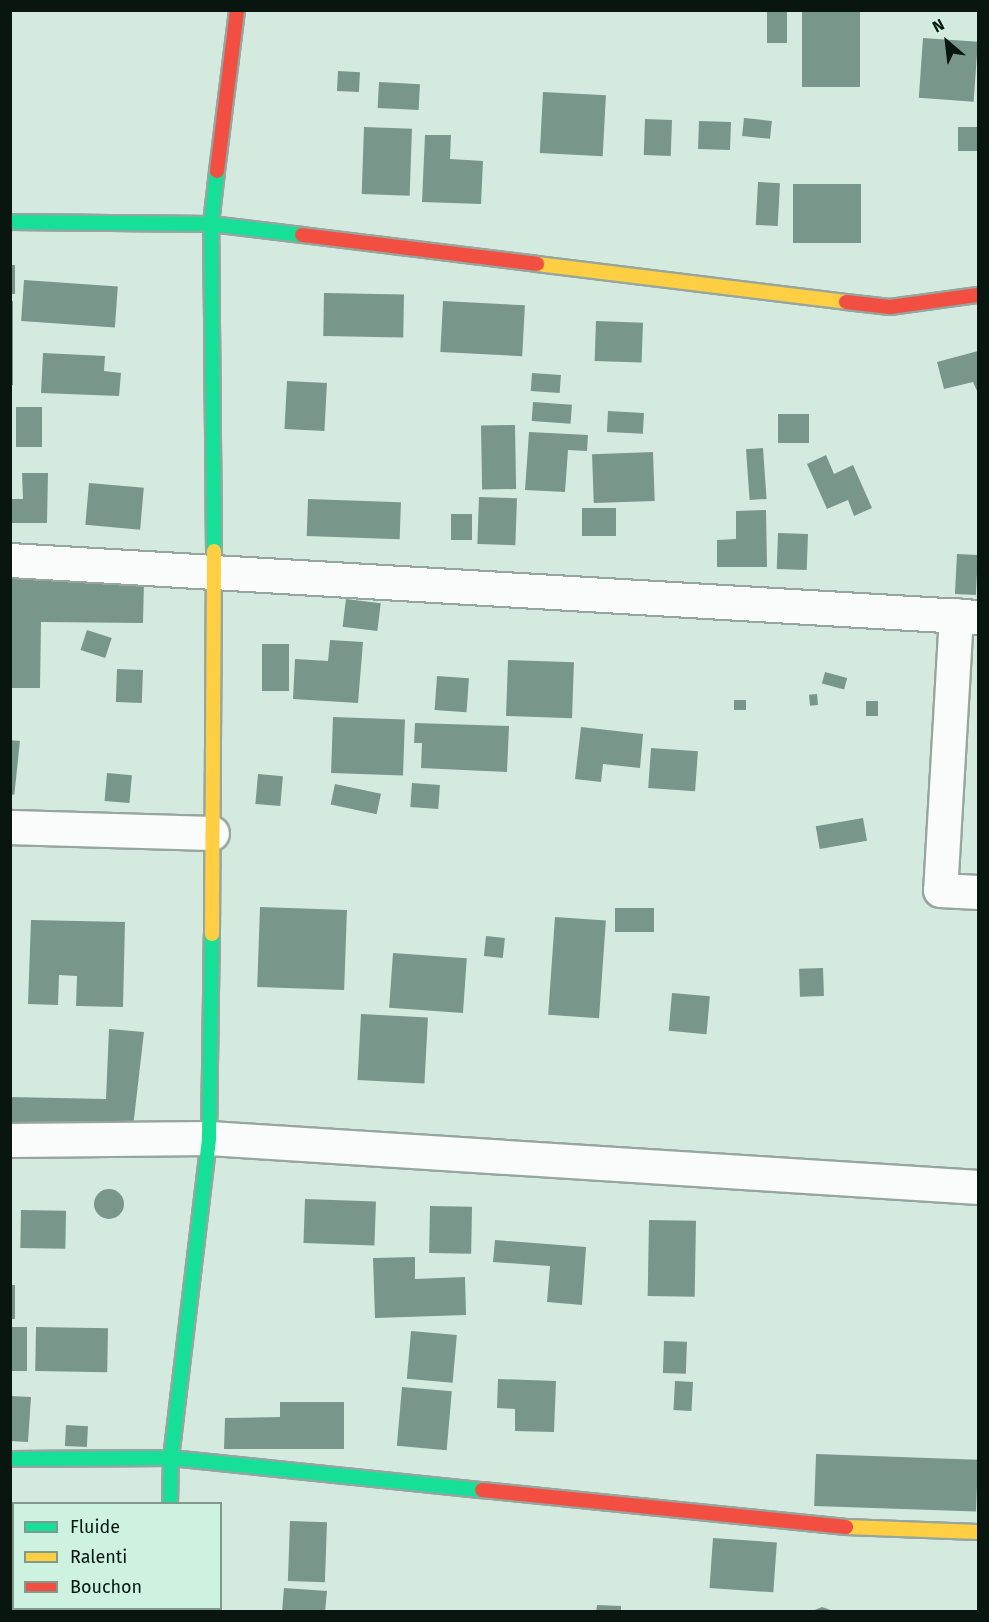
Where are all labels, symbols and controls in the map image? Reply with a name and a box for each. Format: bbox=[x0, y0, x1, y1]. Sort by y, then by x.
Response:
north arrow bbox=[917, 12, 977, 72]
text: N bbox=[929, 15, 947, 37]
legend bbox=[12, 1502, 222, 1610]
text: Fluide bbox=[70, 1516, 120, 1538]
text: Ralenti bbox=[70, 1546, 127, 1568]
text: Bouchon bbox=[70, 1576, 142, 1598]

